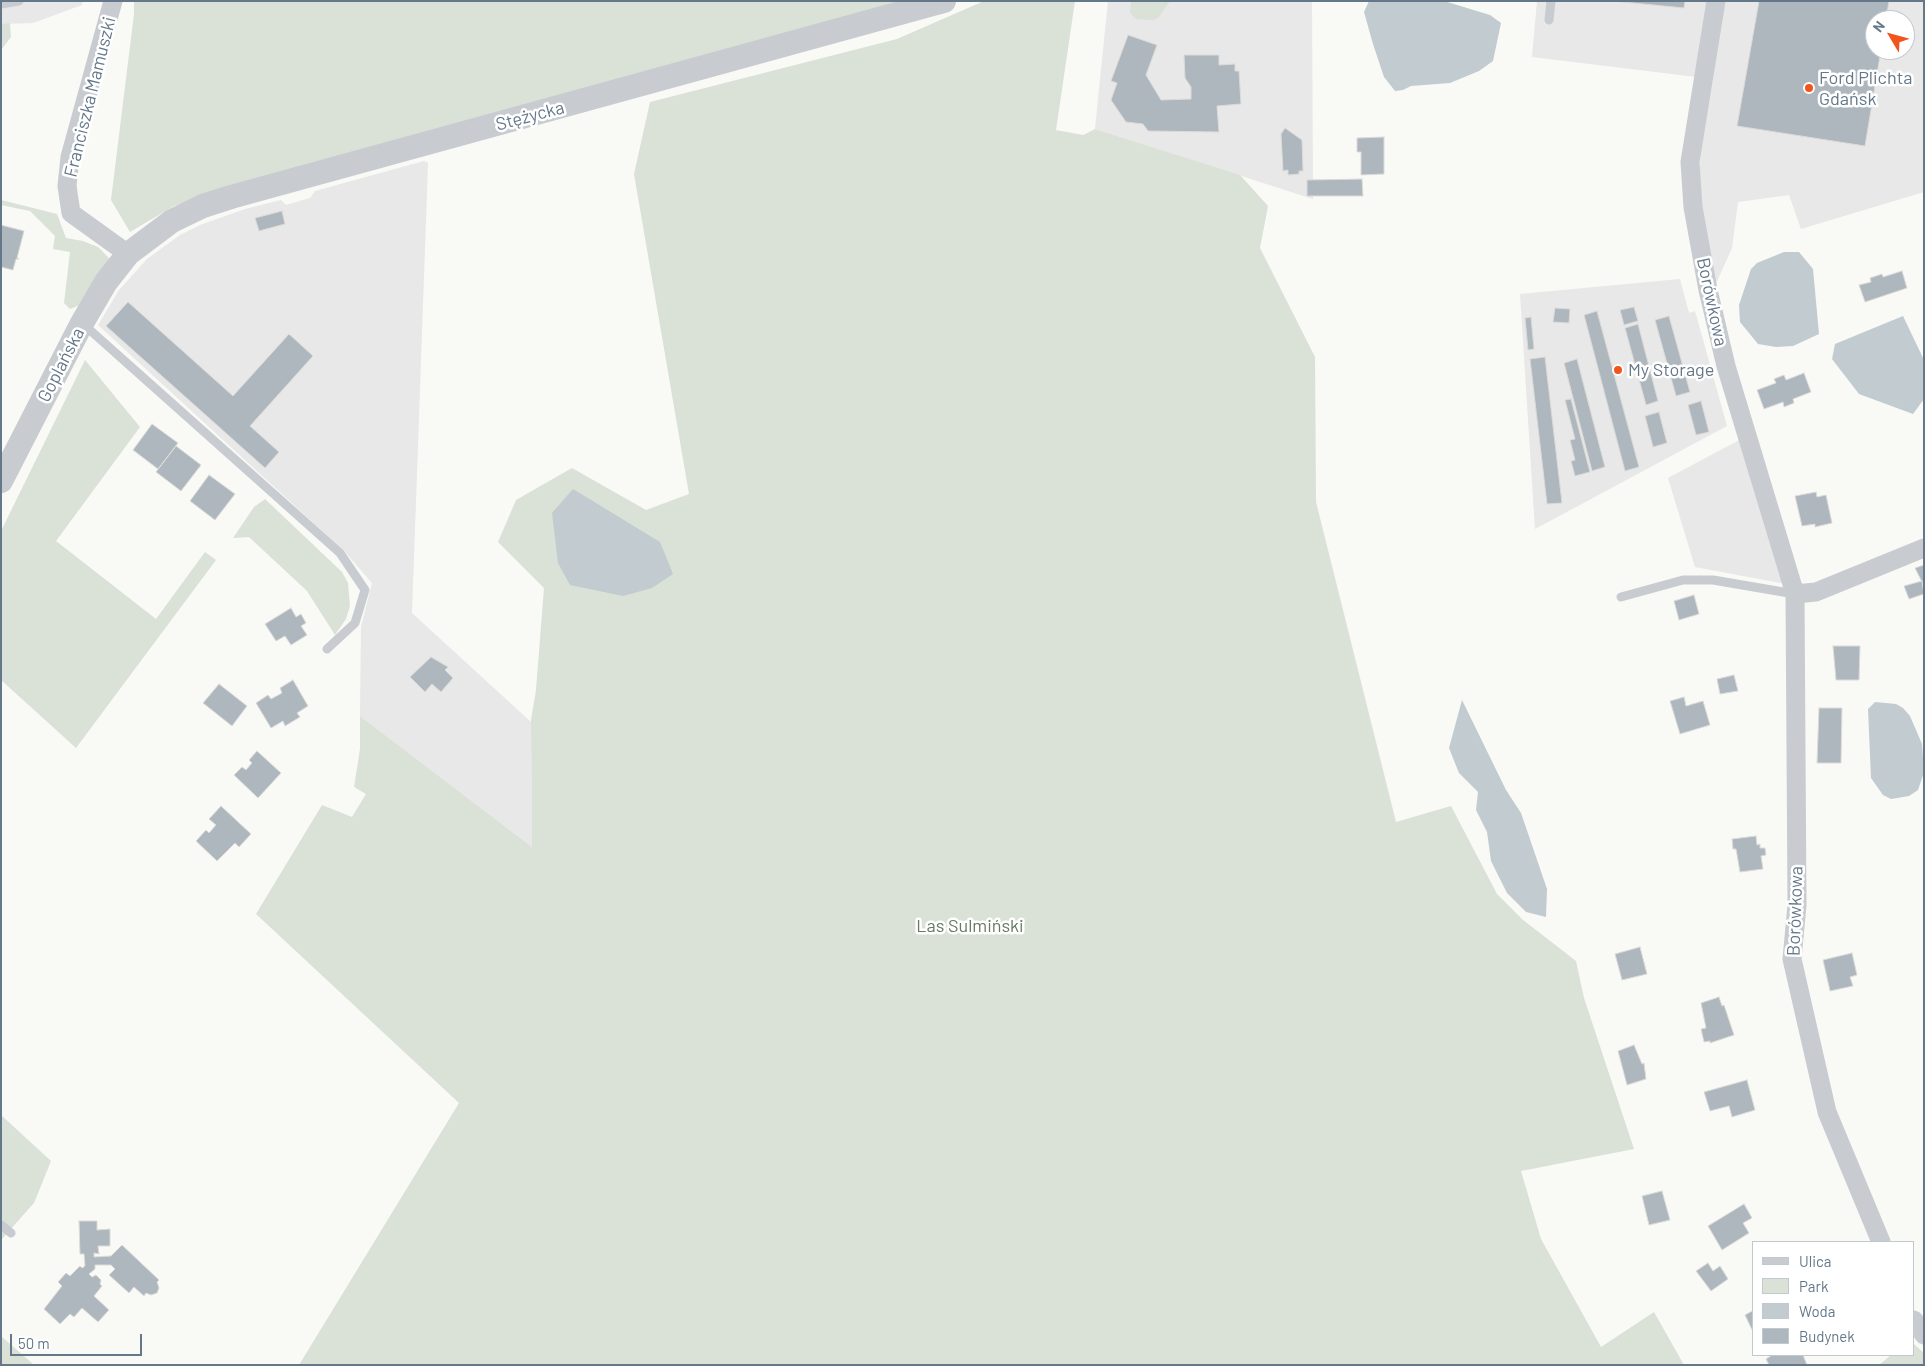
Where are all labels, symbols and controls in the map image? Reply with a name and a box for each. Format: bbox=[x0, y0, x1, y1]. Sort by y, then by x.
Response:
north arrow bbox=[1865, 10, 1915, 60]
street label: Franciszka Mamuszki bbox=[60, 15, 120, 179]
text: N bbox=[1869, 17, 1888, 35]
place label: Ford Plichta Gdańsk bbox=[1819, 67, 1912, 110]
marker: Ford Plichta Gdańsk bbox=[1803, 82, 1815, 94]
street label: Stężycka bbox=[493, 97, 567, 135]
street label: Borówkowa bbox=[1692, 256, 1732, 348]
street label: Goplańska bbox=[33, 324, 89, 406]
place label: My Storage bbox=[1628, 359, 1714, 381]
marker: My Storage bbox=[1612, 364, 1624, 376]
street label: Borówkowa bbox=[1783, 866, 1807, 956]
park label: Las Sulmiński bbox=[916, 915, 1024, 937]
legend bbox=[1752, 1241, 1915, 1356]
text: Ulica bbox=[1799, 1252, 1831, 1270]
text: Park bbox=[1799, 1277, 1828, 1295]
text: Woda bbox=[1799, 1302, 1835, 1320]
scale bar bbox=[12, 1324, 145, 1356]
text: Budynek bbox=[1799, 1327, 1855, 1345]
text: 50 m bbox=[18, 1334, 50, 1352]

